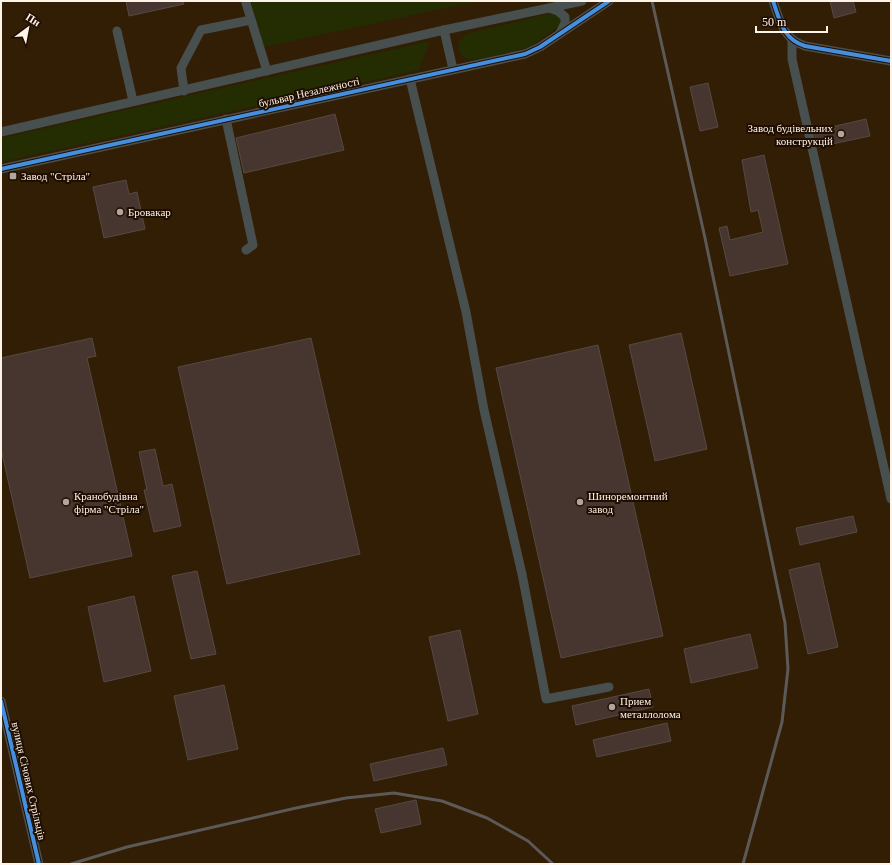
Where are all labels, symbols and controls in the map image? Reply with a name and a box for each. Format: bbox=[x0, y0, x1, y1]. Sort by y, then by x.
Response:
north arrow bbox=[8, 8, 48, 48]
scale bar bbox=[756, 8, 827, 34]
text: Пн bbox=[24, 10, 43, 29]
text: 50 m bbox=[762, 15, 787, 29]
street label: бульвар Незалежності bbox=[257, 75, 361, 109]
place label: Завод будівельних конструкцій bbox=[748, 122, 833, 147]
marker: Завод будівельних конструкцій bbox=[836, 129, 846, 139]
place label: Завод "Стріла" bbox=[21, 170, 90, 182]
marker: Завод "Стріла" bbox=[8, 171, 18, 181]
place label: Бровакар bbox=[128, 206, 171, 218]
marker: Бровакар bbox=[115, 207, 125, 217]
place label: Кранобудівна фірма "Стріла" bbox=[74, 490, 144, 515]
place label: Шиноремонтний завод bbox=[588, 490, 668, 515]
marker: Кранобудівна фірма "Стріла" bbox=[61, 497, 71, 507]
marker: Шиноремонтний завод bbox=[575, 497, 585, 507]
place label: Прием металлолома bbox=[620, 695, 681, 720]
marker: Прием металлолома bbox=[607, 702, 617, 712]
street label: вулиця Січових Стрільців bbox=[10, 721, 48, 841]

